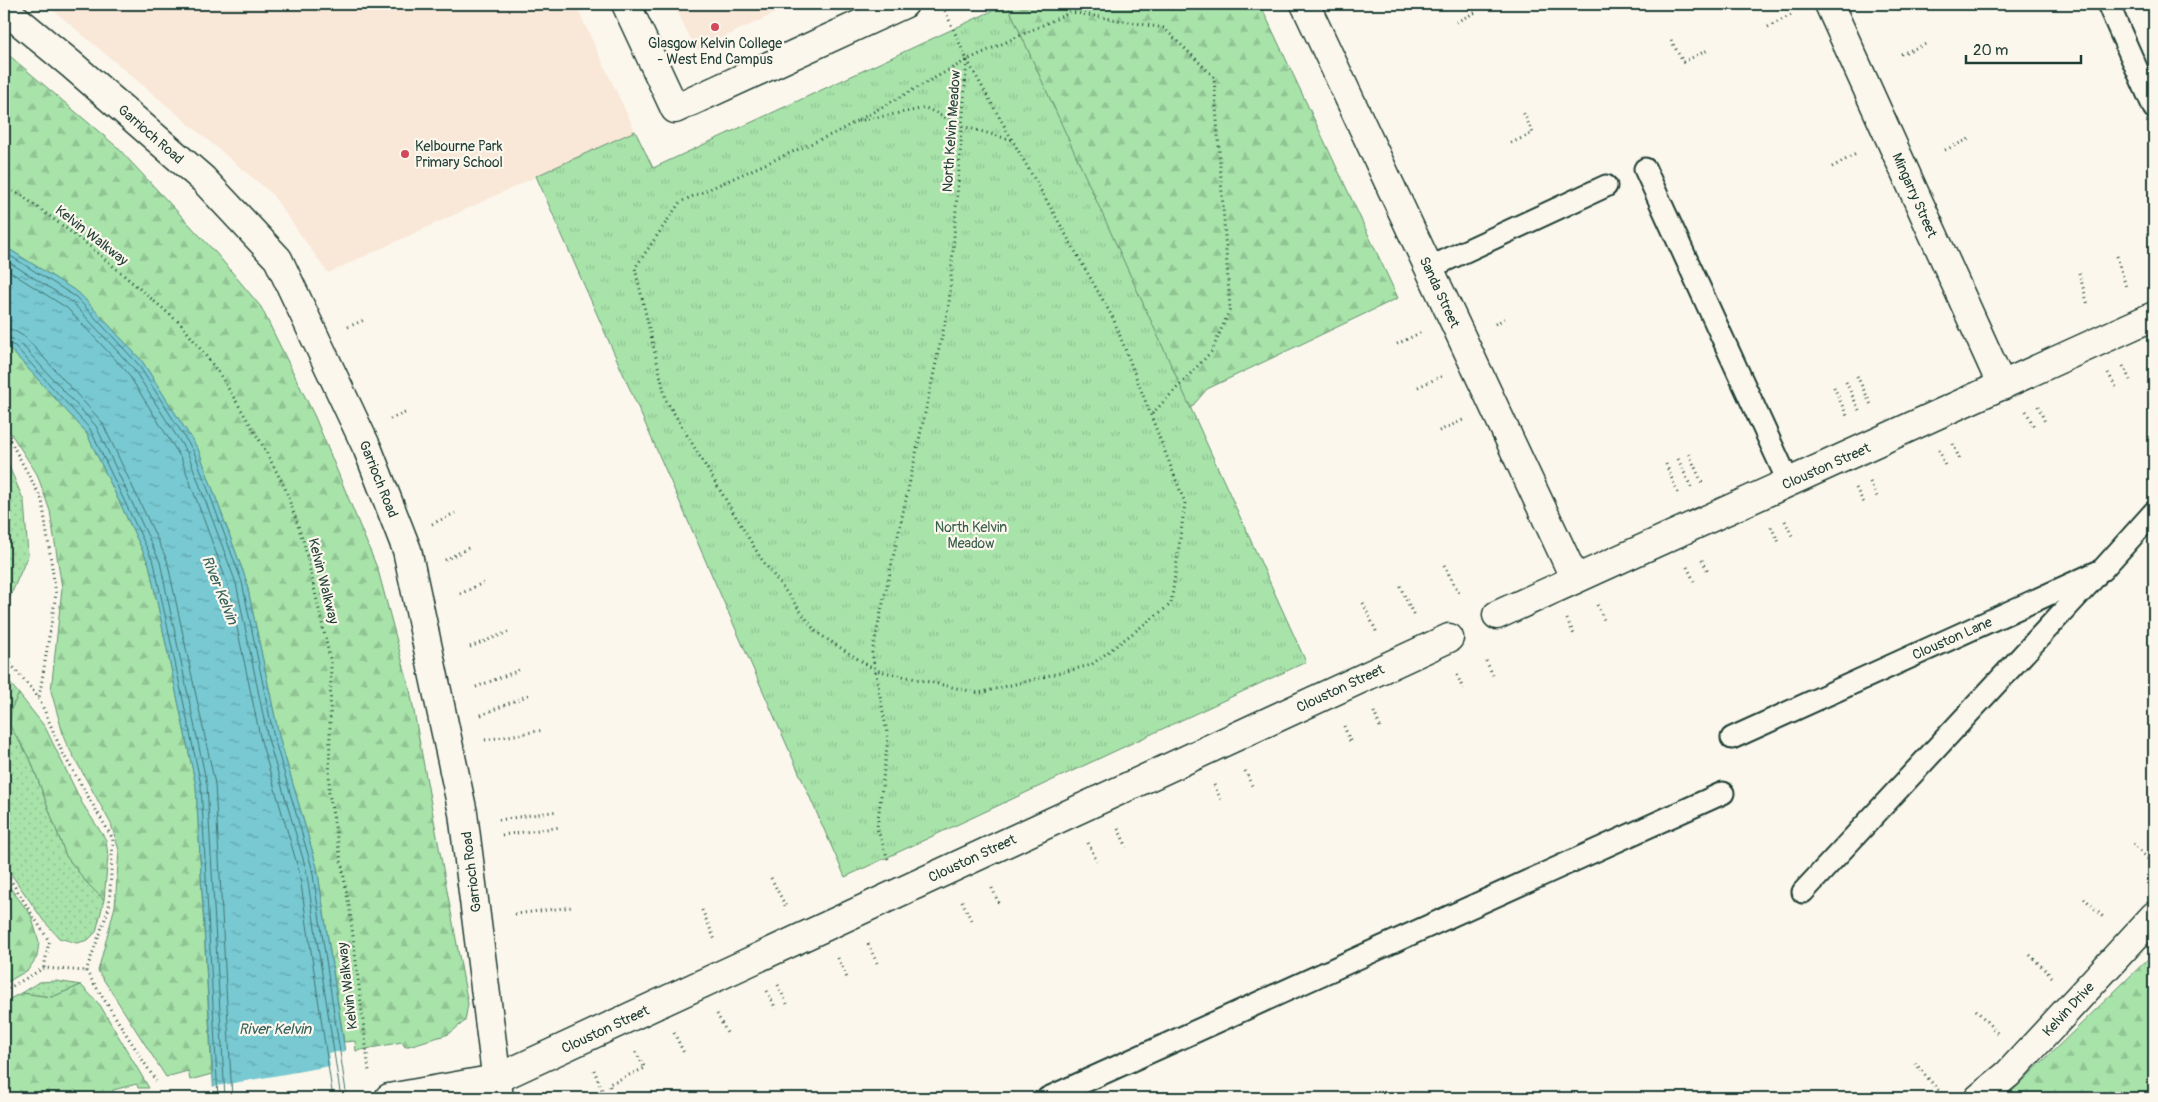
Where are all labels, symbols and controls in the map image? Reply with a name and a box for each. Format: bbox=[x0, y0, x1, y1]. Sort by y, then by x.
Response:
marker: Glasgow Kelvin College - West End Campus bbox=[709, 21, 721, 33]
scale bar bbox=[1966, 32, 2080, 64]
place label: Glasgow Kelvin College - West End Campus bbox=[648, 35, 782, 68]
text: 20 m bbox=[1973, 41, 2008, 60]
street label: North Kelvin Meadow bbox=[939, 69, 964, 193]
street label: Garrioch Road bbox=[114, 101, 187, 168]
place label: Kelbourne Park Primary School bbox=[415, 138, 503, 171]
marker: Kelbourne Park Primary School bbox=[399, 148, 411, 160]
street label: Mingarry Street bbox=[1888, 150, 1941, 241]
street label: Kelvin Walkway bbox=[52, 202, 132, 269]
street label: Sanda Street bbox=[1416, 254, 1464, 331]
street label: Garrioch Road bbox=[355, 438, 402, 520]
street label: Clouston Street bbox=[1779, 439, 1873, 493]
park label: North Kelvin Meadow bbox=[935, 519, 1007, 552]
street label: Kelvin Walkway bbox=[305, 536, 342, 626]
water label: River Kelvin bbox=[197, 553, 242, 629]
street label: Clouston Lane bbox=[1910, 613, 1995, 664]
street label: Clouston Street bbox=[1294, 661, 1387, 716]
street label: Garrioch Road bbox=[458, 830, 485, 913]
street label: Clouston Street bbox=[926, 831, 1019, 886]
street label: Kelvin Walkway bbox=[334, 941, 361, 1031]
street label: Kelvin Drive bbox=[2039, 979, 2098, 1040]
street label: Clouston Street bbox=[559, 1002, 652, 1057]
water label: River Kelvin bbox=[239, 1020, 313, 1039]

